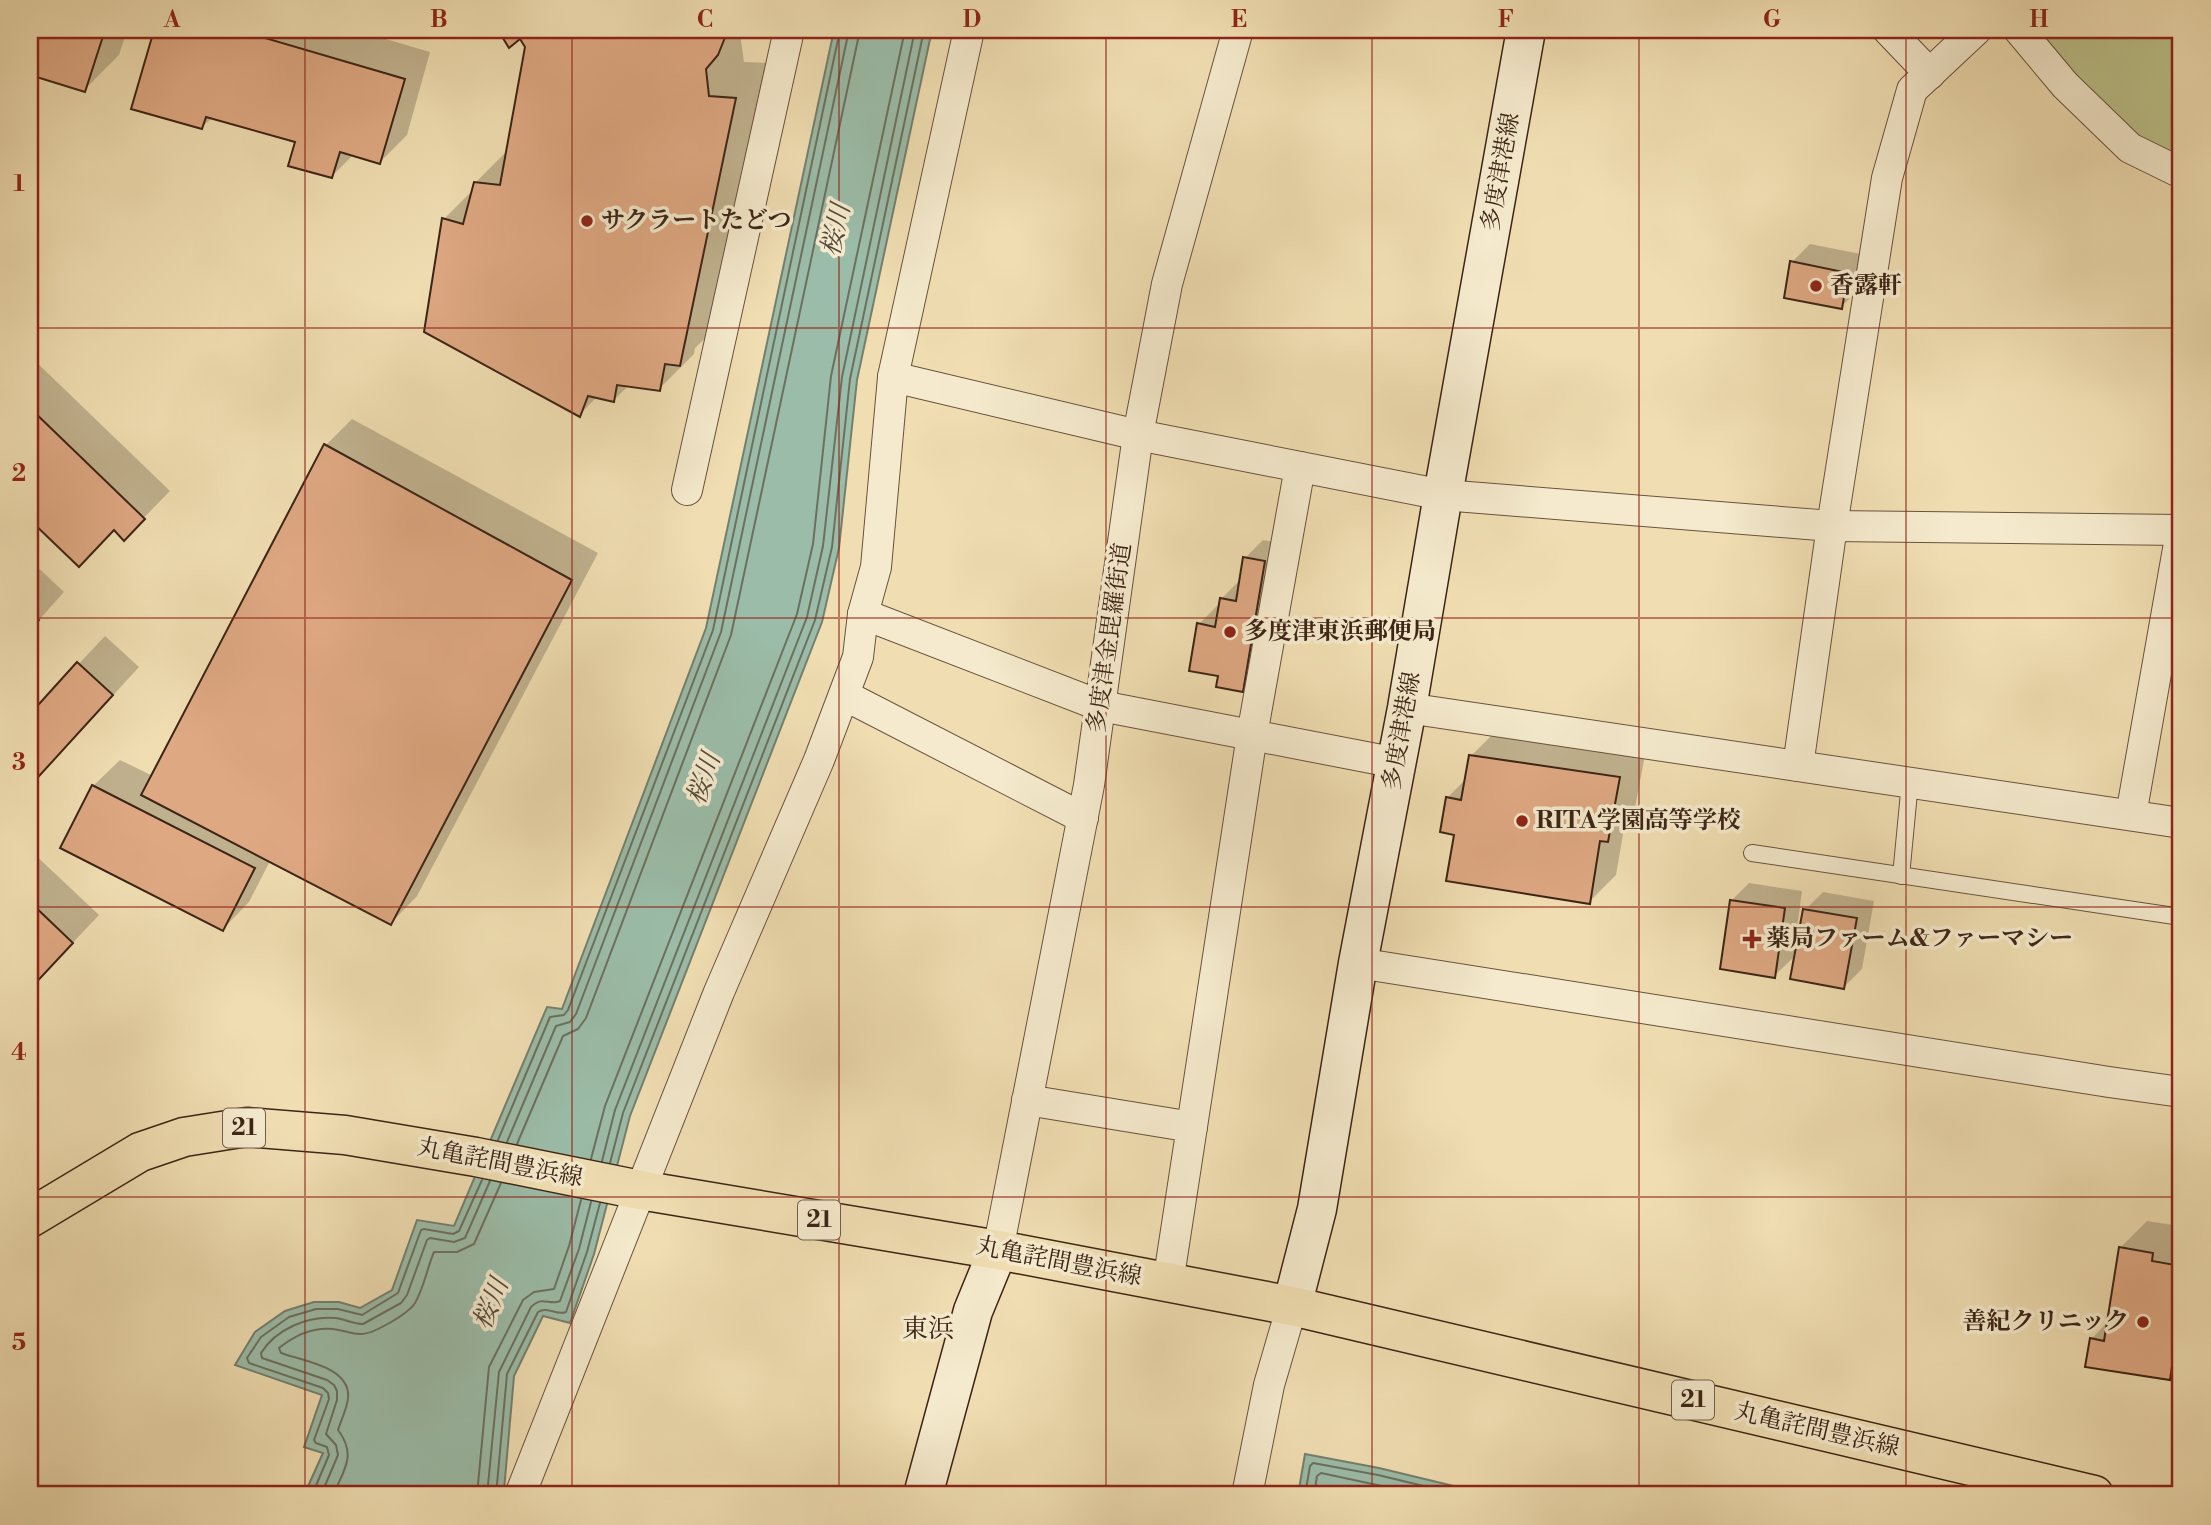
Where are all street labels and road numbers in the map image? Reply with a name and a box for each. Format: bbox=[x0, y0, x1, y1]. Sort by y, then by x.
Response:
street label: 多度津港線 bbox=[1476, 110, 1526, 234]
street label: 多度津金毘羅街道 bbox=[1082, 541, 1138, 735]
street label: 多度津港線 bbox=[1377, 669, 1427, 793]
road number: 21 bbox=[223, 1108, 265, 1148]
street label: 丸亀詫間豊浜線 bbox=[415, 1132, 585, 1194]
road number: 21 bbox=[798, 1200, 840, 1240]
street label: 丸亀詫間豊浜線 bbox=[974, 1231, 1144, 1293]
road number: 21 bbox=[1672, 1380, 1714, 1420]
street label: 丸亀詫間豊浜線 bbox=[1732, 1396, 1902, 1464]

